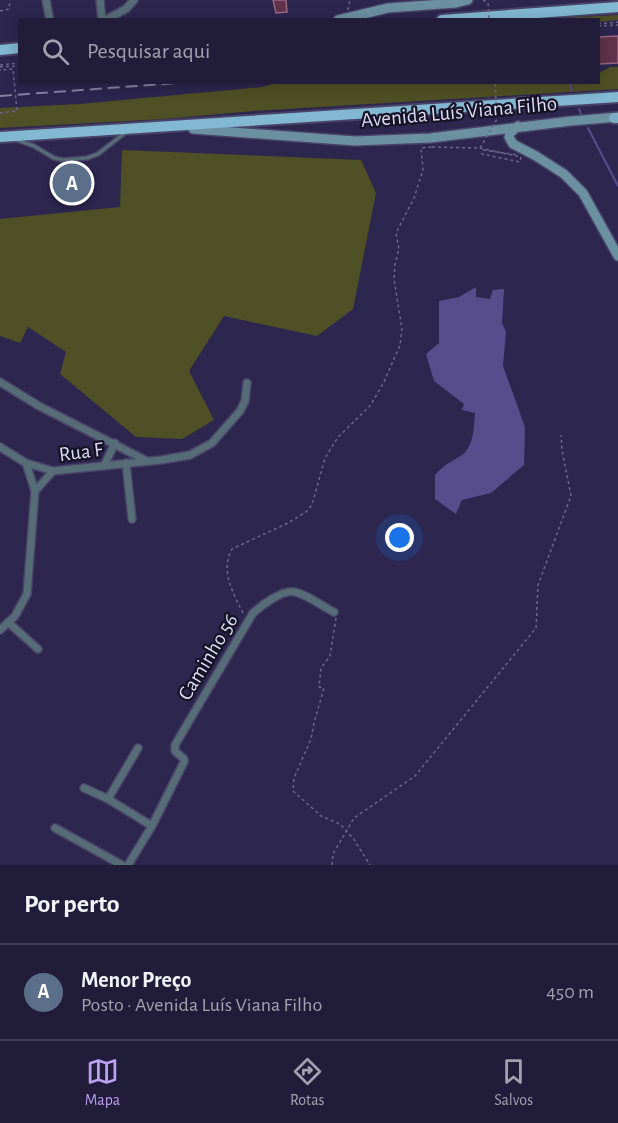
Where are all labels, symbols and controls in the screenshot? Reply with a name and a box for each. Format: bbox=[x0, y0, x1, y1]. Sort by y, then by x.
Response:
search box bbox=[18, 18, 600, 84]
icon: search bbox=[39, 35, 72, 68]
text: Pesquisar aqui bbox=[87, 40, 210, 62]
street label: Avenida Luís Viana Filho bbox=[360, 93, 558, 131]
pin: A bbox=[52, 160, 92, 206]
street label: Rua F bbox=[58, 439, 105, 465]
your location bbox=[385, 523, 414, 552]
street label: Caminho 56 bbox=[174, 610, 242, 704]
text: Por perto bbox=[24, 891, 120, 917]
text: Menor Preço bbox=[81, 969, 191, 991]
text: A bbox=[38, 982, 50, 1002]
text: 450 m bbox=[546, 982, 594, 1002]
text: Posto · Avenida Luís Viana Filho bbox=[81, 995, 322, 1015]
tab: Mapa bbox=[85, 1055, 120, 1110]
tab: Rotas bbox=[290, 1055, 325, 1110]
tab: Salvos bbox=[494, 1055, 533, 1110]

